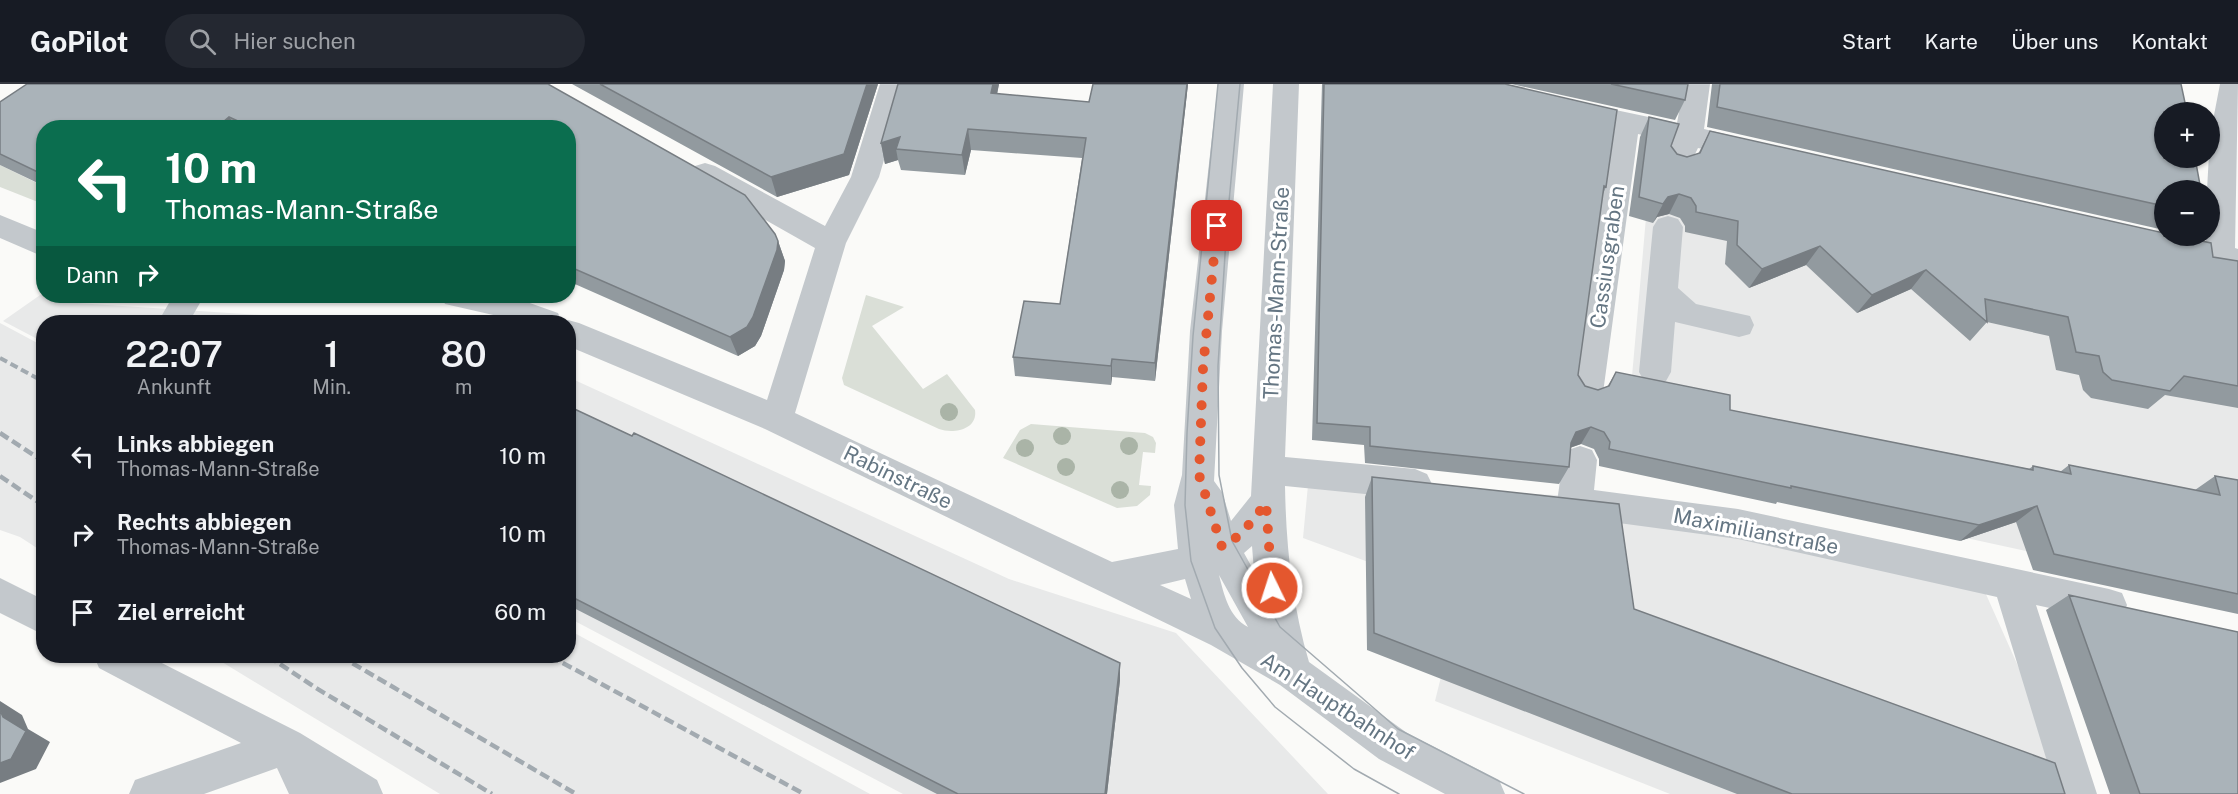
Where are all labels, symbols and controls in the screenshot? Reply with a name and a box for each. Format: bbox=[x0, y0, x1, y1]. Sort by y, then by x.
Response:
search box bbox=[165, 14, 585, 68]
text: GoPilot bbox=[30, 25, 129, 58]
icon: search bbox=[186, 25, 219, 58]
text: Hier suchen bbox=[234, 28, 356, 54]
text: Start bbox=[1842, 29, 1891, 54]
text: Karte bbox=[1924, 29, 1978, 54]
text: Über uns bbox=[2011, 29, 2098, 54]
text: Kontakt bbox=[2131, 29, 2208, 54]
map controls bbox=[2154, 102, 2220, 246]
button: + bbox=[2154, 102, 2220, 168]
text: 10 m bbox=[165, 143, 257, 192]
icon: left bbox=[66, 144, 144, 222]
button: − bbox=[2154, 180, 2220, 246]
street label: Cassiusgraben bbox=[1585, 184, 1629, 330]
street label: Thomas-Mann-Straße bbox=[1258, 186, 1294, 400]
text: Thomas-Mann-Straße bbox=[165, 193, 439, 225]
pin bbox=[1191, 200, 1242, 251]
icon: arrive bbox=[1200, 209, 1233, 242]
icon: right bbox=[131, 258, 164, 291]
text: Dann bbox=[66, 262, 119, 288]
text: 22:07 bbox=[125, 333, 223, 375]
text: 1 bbox=[324, 333, 339, 375]
text: 80 bbox=[440, 333, 487, 375]
text: Ankunft bbox=[137, 375, 212, 399]
text: Min. bbox=[312, 375, 351, 399]
text: m bbox=[455, 375, 472, 399]
text: Links abbiegen bbox=[117, 431, 274, 457]
icon: left bbox=[66, 440, 99, 473]
street label: Rabinstraße bbox=[840, 440, 956, 514]
text: 10 m bbox=[499, 443, 546, 469]
text: Thomas-Mann-Straße bbox=[117, 457, 320, 481]
street label: Maximilianstraße bbox=[1671, 503, 1841, 559]
text: Rechts abbiegen bbox=[117, 509, 292, 535]
icon: right bbox=[66, 518, 99, 551]
text: 10 m bbox=[499, 521, 546, 547]
text: Thomas-Mann-Straße bbox=[117, 535, 320, 559]
position arrow bbox=[1240, 556, 1304, 620]
icon: arrive bbox=[66, 596, 99, 629]
text: Ziel erreicht bbox=[117, 599, 245, 625]
text: 60 m bbox=[495, 599, 546, 625]
street label: Am Hauptbahnhof bbox=[1256, 647, 1420, 765]

